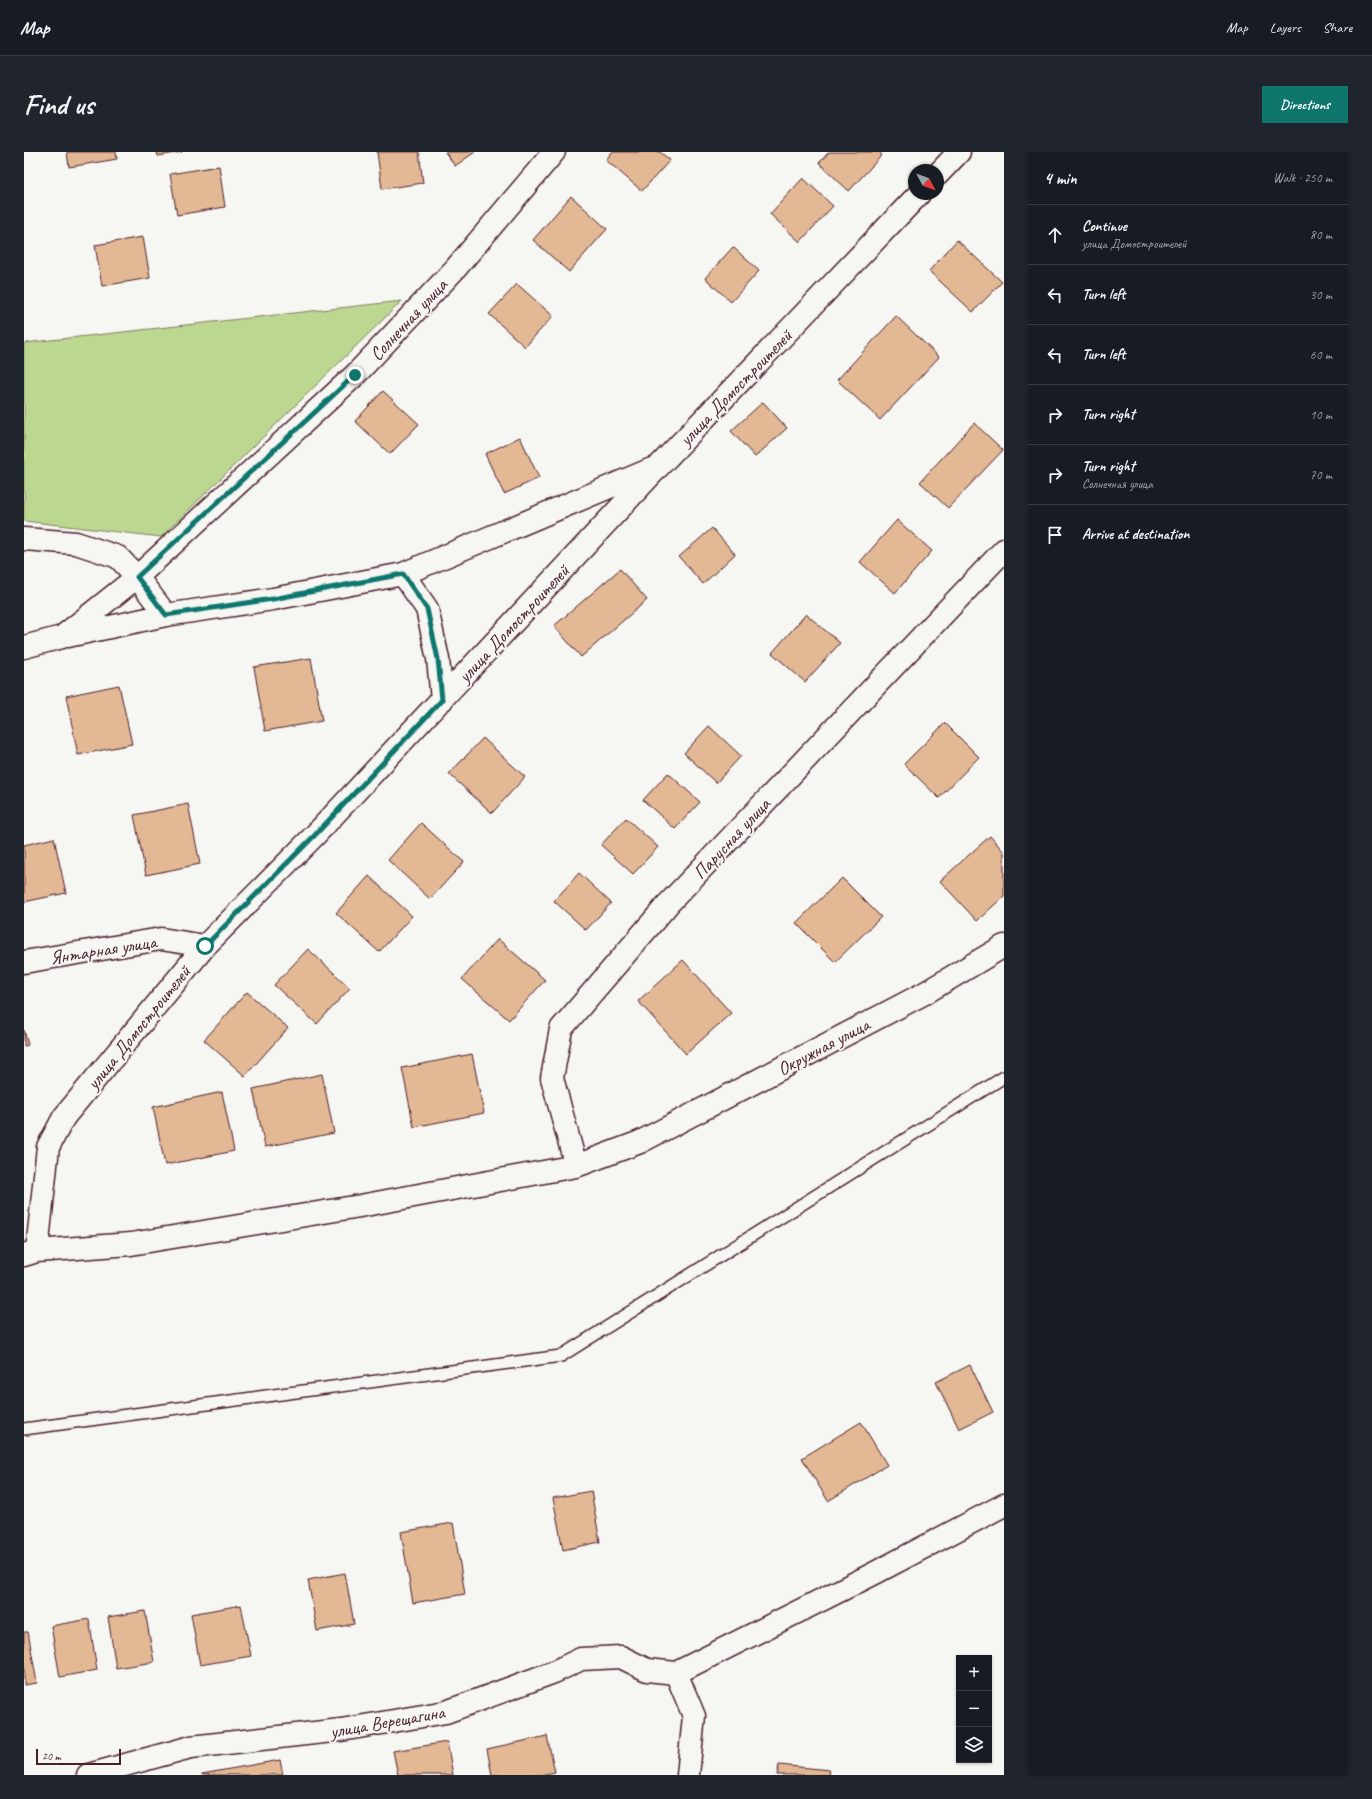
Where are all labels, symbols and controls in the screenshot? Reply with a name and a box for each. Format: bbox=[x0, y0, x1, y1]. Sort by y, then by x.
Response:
text: Map bbox=[20, 16, 50, 40]
text: Map bbox=[1226, 19, 1248, 36]
text: Layers bbox=[1270, 19, 1301, 36]
text: Share bbox=[1323, 19, 1352, 36]
button: Directions bbox=[1262, 86, 1348, 123]
text: Find us bbox=[24, 87, 94, 122]
north arrow bbox=[908, 164, 944, 200]
text: 4 min bbox=[1044, 168, 1077, 189]
text: Walk · 250 m bbox=[1273, 170, 1332, 186]
text: Continue bbox=[1082, 217, 1127, 236]
icon: ahead bbox=[1044, 224, 1066, 246]
text: 80 m bbox=[1310, 227, 1332, 243]
text: улица Домостроителей bbox=[1082, 236, 1187, 252]
street label: Солнечная улица bbox=[365, 272, 454, 366]
icon: left bbox=[1044, 284, 1066, 306]
text: Turn left bbox=[1082, 285, 1125, 304]
text: 30 m bbox=[1310, 287, 1332, 303]
street label: улица Домостроителей bbox=[673, 324, 798, 452]
icon: left bbox=[1044, 344, 1066, 366]
text: Turn left bbox=[1082, 345, 1125, 364]
text: 60 m bbox=[1310, 347, 1332, 363]
route end bbox=[346, 366, 364, 384]
icon: right bbox=[1044, 404, 1066, 426]
text: Turn right bbox=[1082, 405, 1135, 424]
text: 10 m bbox=[1310, 407, 1332, 423]
text: Turn right bbox=[1082, 457, 1135, 476]
icon: right bbox=[1044, 464, 1066, 486]
text: 70 m bbox=[1310, 467, 1332, 483]
text: Солнечная улица bbox=[1082, 476, 1153, 492]
icon: arrive bbox=[1044, 524, 1066, 546]
text: Arrive at destination bbox=[1082, 525, 1189, 544]
street label: улица Домостроителей bbox=[452, 559, 575, 689]
street label: Парусная улица bbox=[688, 792, 777, 884]
street label: Янтарная улица bbox=[48, 929, 160, 970]
route start bbox=[196, 937, 214, 955]
street label: улица Домостроителей bbox=[81, 960, 197, 1095]
street label: Окружная улица bbox=[773, 1012, 876, 1081]
map controls bbox=[956, 1655, 992, 1763]
button: + bbox=[956, 1655, 992, 1691]
button: − bbox=[956, 1691, 992, 1727]
street label: улица Верещагина bbox=[327, 1700, 448, 1744]
button: layers bbox=[956, 1727, 992, 1763]
scale bar bbox=[36, 1747, 121, 1766]
text: 20 m bbox=[42, 1749, 61, 1763]

